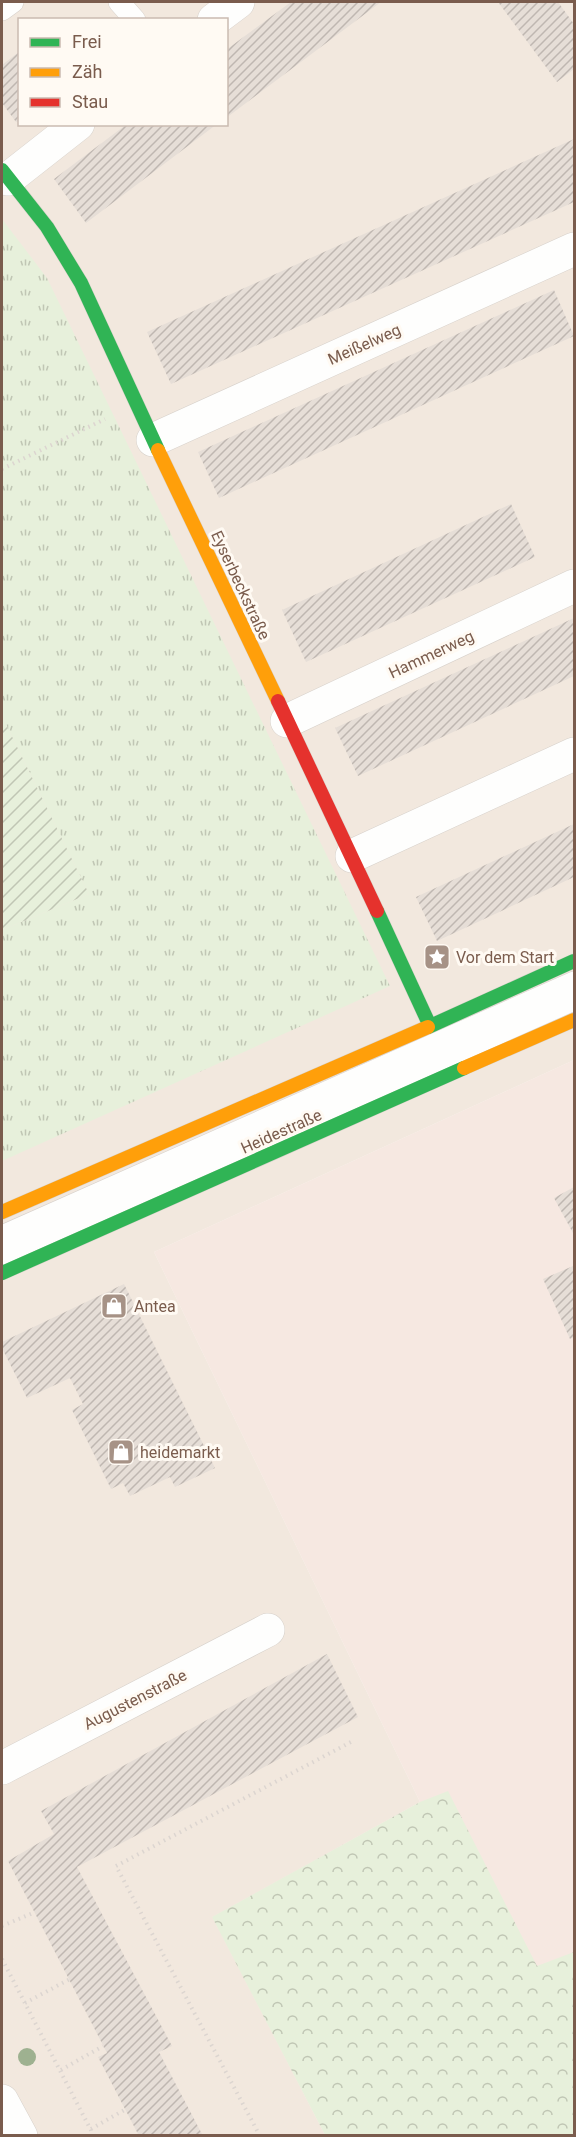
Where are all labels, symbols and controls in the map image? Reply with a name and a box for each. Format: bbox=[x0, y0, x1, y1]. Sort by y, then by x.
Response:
legend bbox=[18, 18, 228, 126]
text: Frei bbox=[72, 31, 102, 52]
text: Zäh bbox=[72, 61, 103, 82]
text: Stau bbox=[72, 91, 108, 112]
street label: Meißelweg bbox=[325, 320, 404, 369]
street label: Eyserbeckstraße bbox=[207, 528, 274, 643]
street label: Hammerweg bbox=[386, 626, 477, 682]
place icon: Vor dem Start bbox=[422, 942, 452, 972]
place label: Vor dem Start bbox=[456, 948, 554, 967]
street label: Heidestraße bbox=[238, 1105, 325, 1158]
shop icon: Antea bbox=[99, 1291, 129, 1321]
place label: Antea bbox=[134, 1297, 176, 1316]
shop icon: heidemarkt bbox=[106, 1437, 136, 1467]
place label: heidemarkt bbox=[140, 1443, 220, 1462]
street label: Augustenstraße bbox=[81, 1665, 190, 1734]

